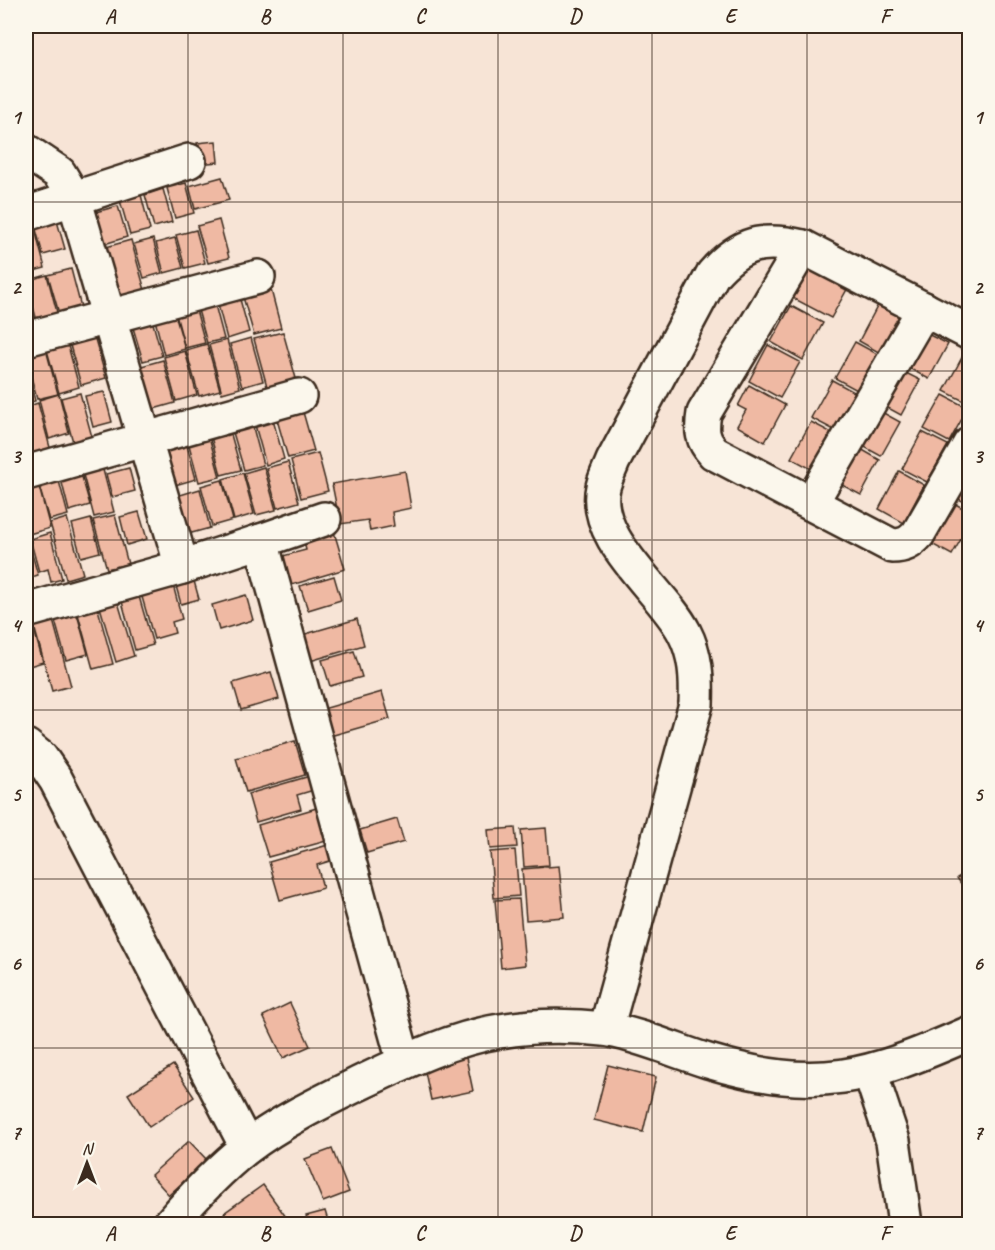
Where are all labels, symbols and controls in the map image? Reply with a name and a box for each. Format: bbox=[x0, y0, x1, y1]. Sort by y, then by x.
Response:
text: A bbox=[105, 4, 117, 29]
text: B bbox=[260, 4, 272, 29]
text: C bbox=[415, 4, 427, 29]
text: D bbox=[569, 4, 583, 29]
text: E bbox=[725, 4, 739, 29]
text: F bbox=[880, 4, 894, 29]
text: 1 bbox=[12, 105, 23, 130]
text: 1 bbox=[974, 105, 985, 130]
text: 2 bbox=[12, 275, 23, 300]
text: 2 bbox=[974, 275, 985, 300]
text: 3 bbox=[12, 444, 23, 469]
text: 3 bbox=[974, 444, 985, 469]
text: 4 bbox=[12, 613, 24, 638]
text: 4 bbox=[974, 613, 986, 638]
text: 5 bbox=[12, 782, 23, 807]
text: 5 bbox=[974, 782, 985, 807]
text: 6 bbox=[11, 951, 22, 976]
text: 6 bbox=[973, 951, 984, 976]
text: 7 bbox=[12, 1120, 23, 1145]
text: 7 bbox=[974, 1120, 985, 1145]
north arrow bbox=[57, 1133, 117, 1193]
text: N bbox=[82, 1139, 95, 1159]
text: A bbox=[105, 1221, 117, 1246]
text: B bbox=[260, 1221, 272, 1246]
text: C bbox=[415, 1221, 427, 1246]
text: D bbox=[569, 1221, 583, 1246]
text: E bbox=[725, 1221, 739, 1246]
text: F bbox=[880, 1221, 894, 1246]

